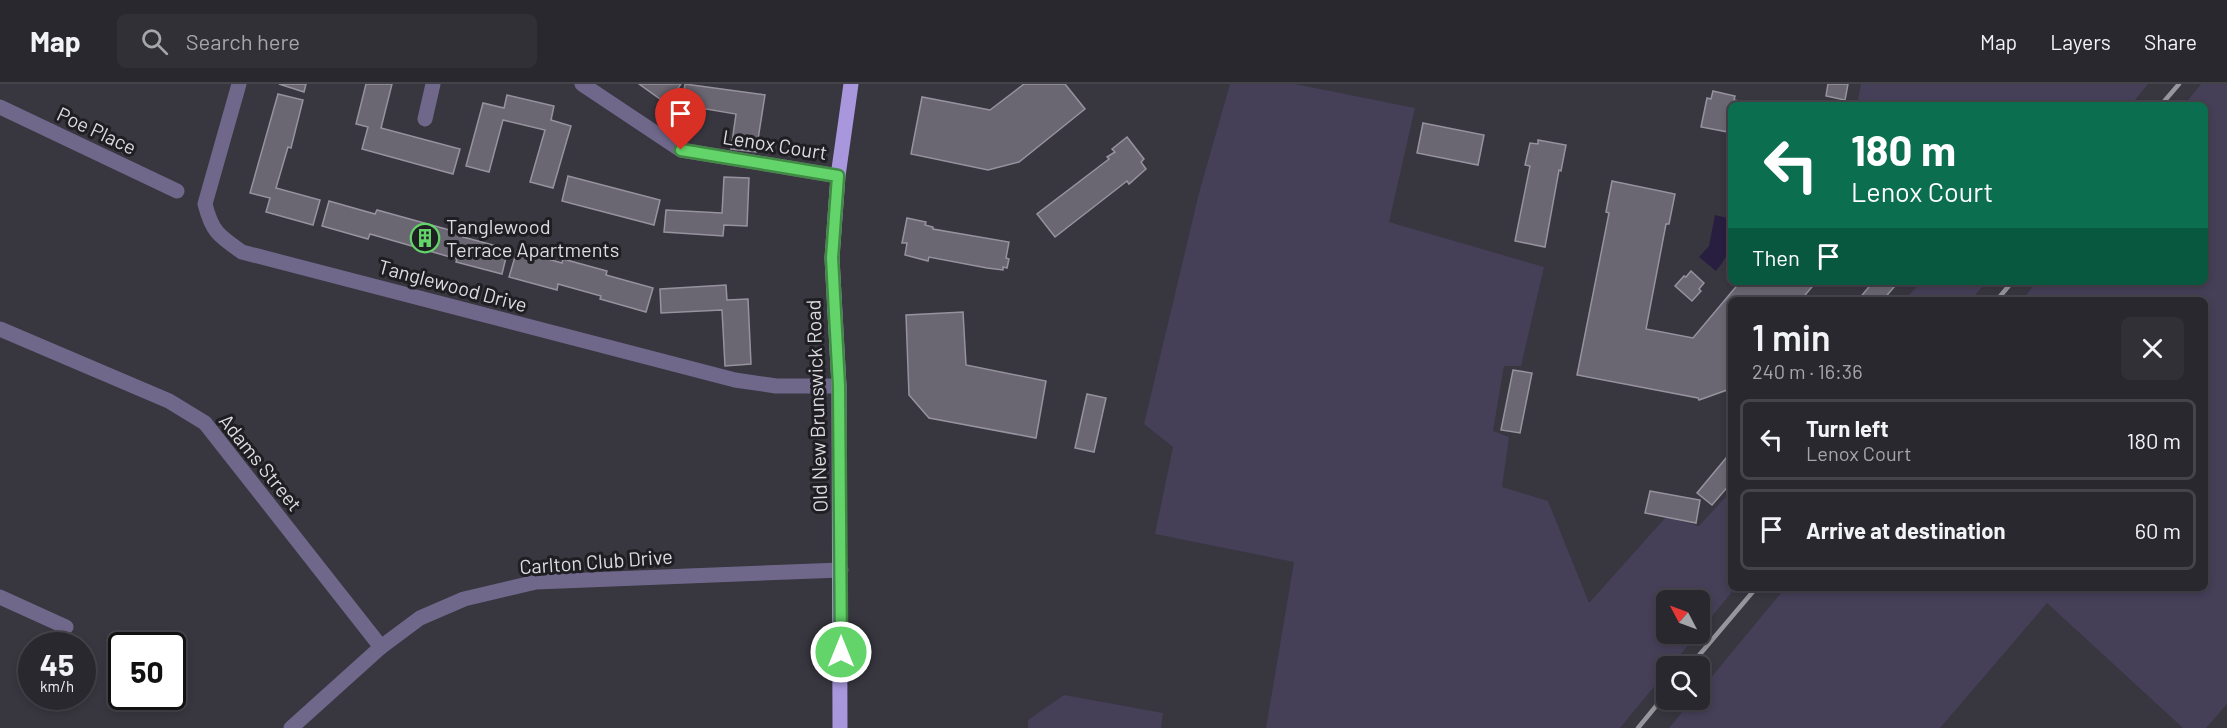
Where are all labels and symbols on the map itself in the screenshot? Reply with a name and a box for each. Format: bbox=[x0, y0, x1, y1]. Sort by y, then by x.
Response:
pin bbox=[655, 88, 706, 150]
street label: Poe Place bbox=[54, 101, 140, 159]
street label: Lenox Court bbox=[721, 124, 829, 164]
place label: Tanglewood Terrace Apartments bbox=[446, 214, 619, 261]
building icon: Tanglewood Terrace Apartments bbox=[409, 222, 441, 254]
street label: Tanglewood Drive bbox=[376, 254, 530, 316]
street label: Old New Brunswick Road bbox=[800, 299, 832, 513]
street label: Adams Street bbox=[215, 409, 307, 515]
street label: Carlton Club Drive bbox=[518, 544, 674, 578]
north arrow bbox=[1656, 590, 1710, 644]
position arrow bbox=[809, 620, 873, 684]
speed limit sign: 50 bbox=[108, 632, 186, 710]

